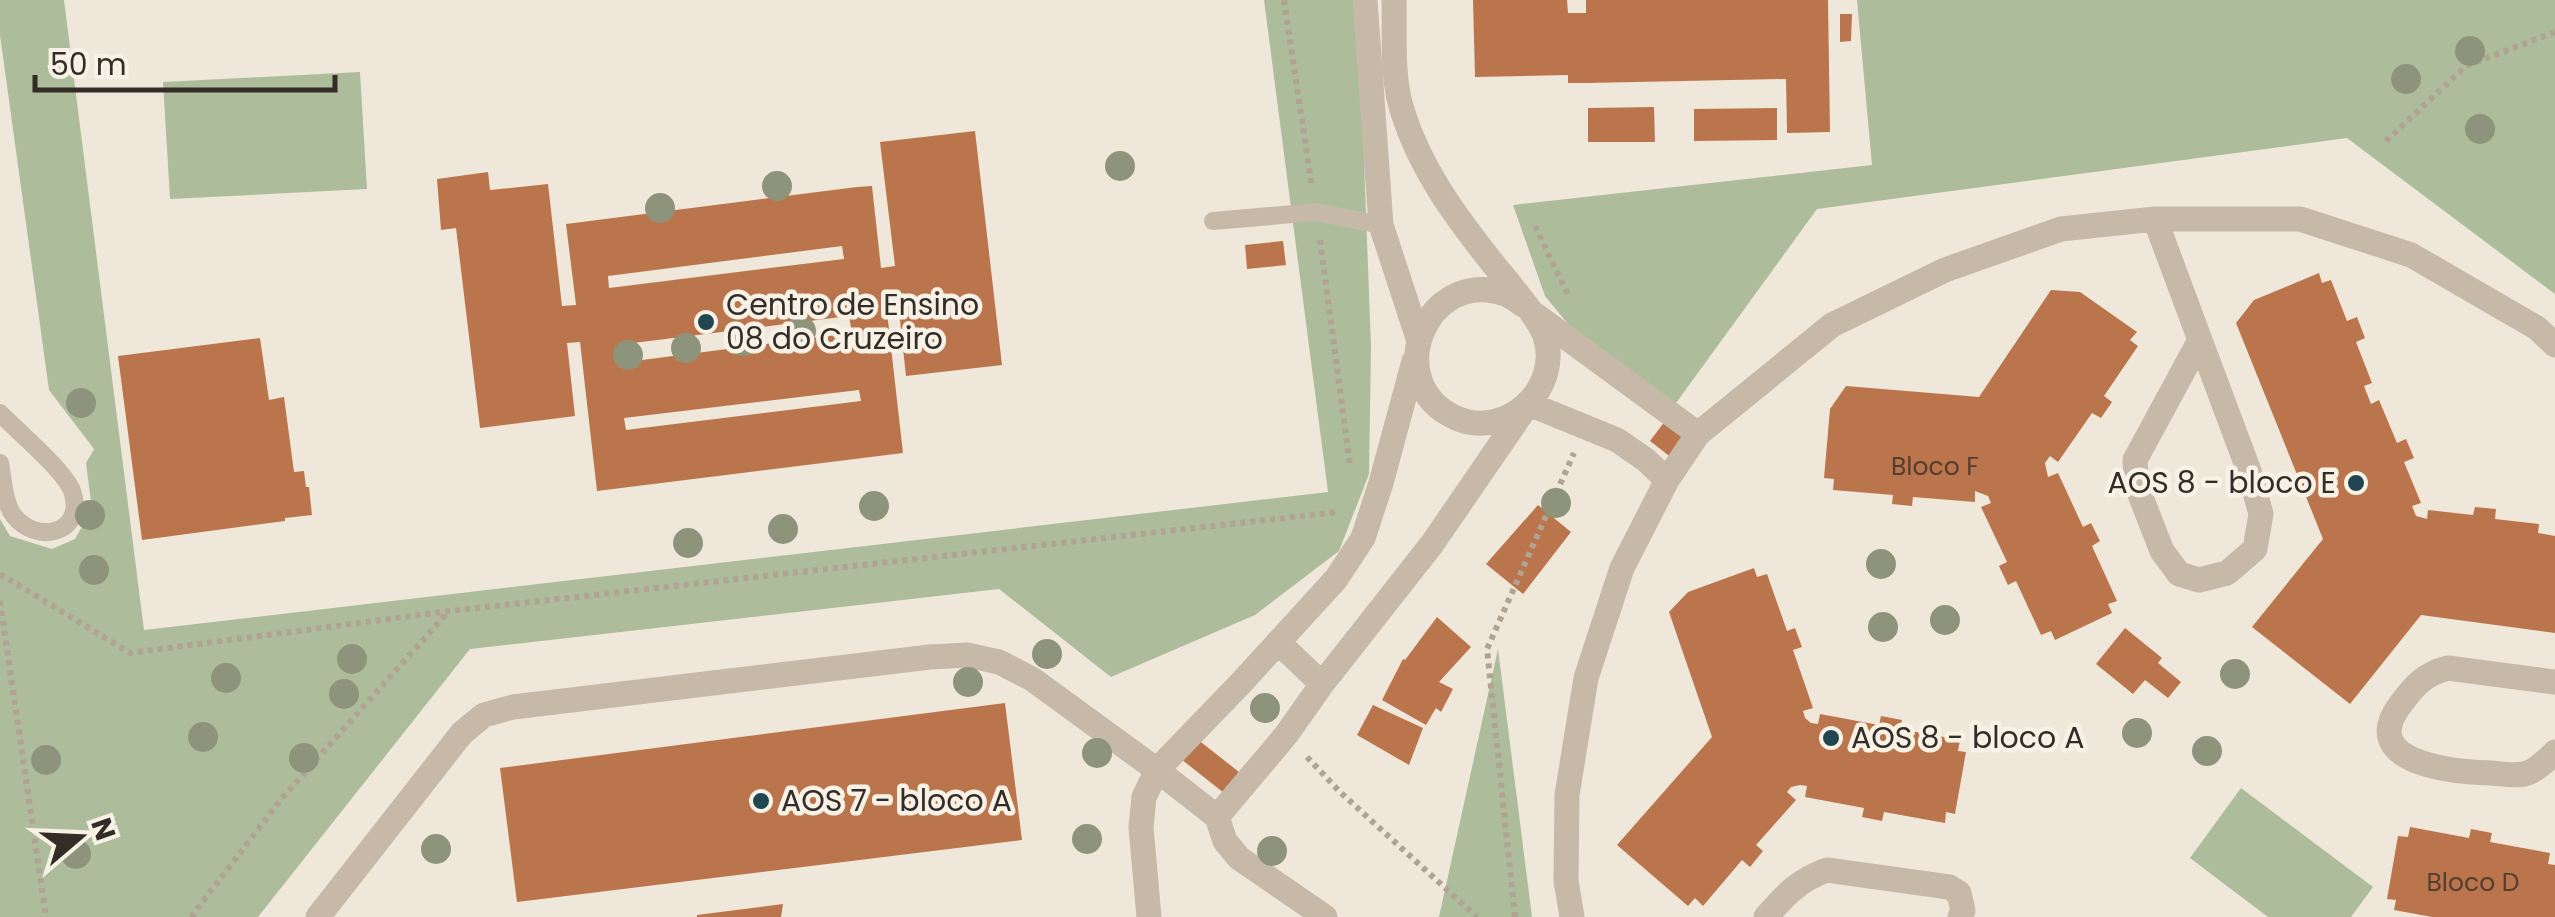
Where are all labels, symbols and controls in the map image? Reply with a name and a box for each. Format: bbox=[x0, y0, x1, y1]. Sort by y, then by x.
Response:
scale bar bbox=[35, 30, 335, 92]
text: 50 m bbox=[50, 43, 127, 86]
place label: Centro de Ensino 08 do Cruzeiro bbox=[726, 283, 979, 360]
marker: Centro de Ensino 08 do Cruzeiro bbox=[695, 311, 717, 333]
house number: Bloco F bbox=[1891, 449, 1979, 484]
place label: AOS 8 - bloco E bbox=[2107, 461, 2336, 504]
marker: AOS 8 - bloco E bbox=[2345, 472, 2367, 494]
place label: AOS 8 - bloco A bbox=[1851, 716, 2084, 759]
marker: AOS 8 - bloco A bbox=[1820, 727, 1842, 749]
place label: AOS 7 - bloco A bbox=[781, 779, 1012, 822]
north arrow bbox=[30, 787, 130, 887]
marker: AOS 7 - bloco A bbox=[750, 790, 772, 812]
text: N bbox=[81, 813, 125, 845]
house number: Bloco D bbox=[2426, 865, 2520, 900]

